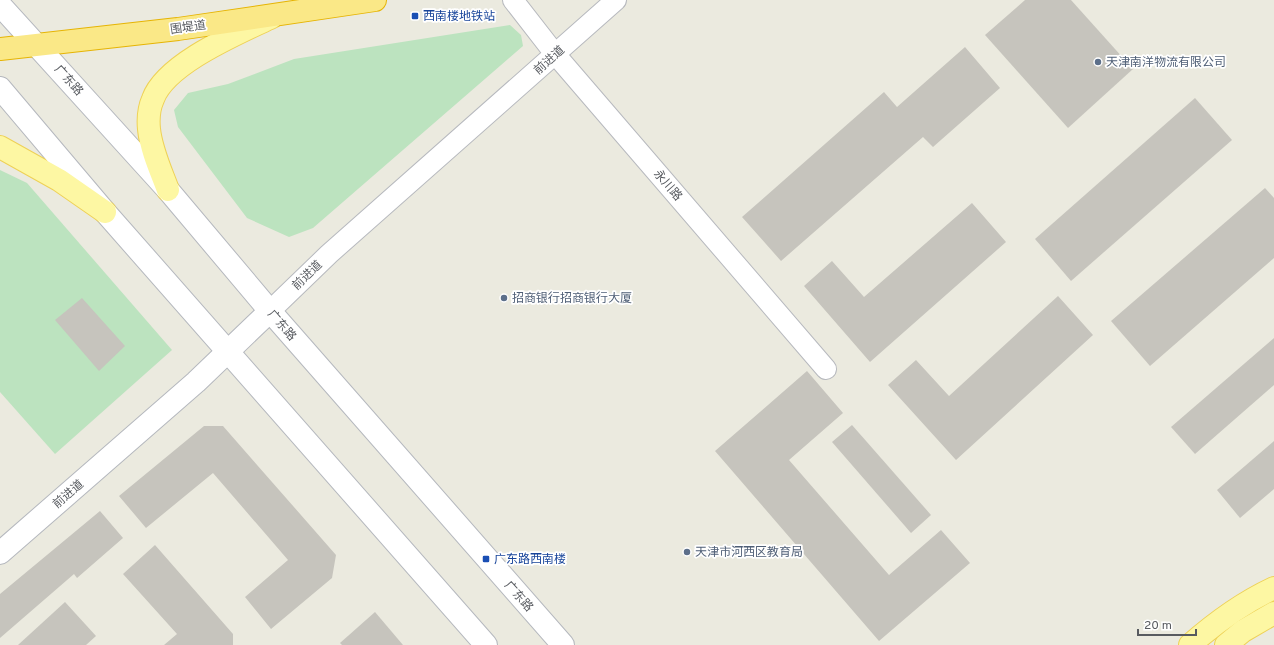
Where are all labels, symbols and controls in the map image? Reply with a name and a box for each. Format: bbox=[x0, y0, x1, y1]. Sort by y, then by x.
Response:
place label: 西南楼地铁站 bbox=[423, 9, 495, 25]
marker: 西南楼地铁站 bbox=[410, 11, 420, 21]
street label: 围堤道 bbox=[169, 18, 207, 38]
street label: 前进道 bbox=[531, 43, 568, 79]
place label: 天津南洋物流有限公司 bbox=[1106, 55, 1226, 71]
marker: 天津南洋物流有限公司 bbox=[1093, 57, 1103, 67]
street label: 广东路 bbox=[50, 62, 86, 99]
street label: 永川路 bbox=[649, 167, 685, 204]
street label: 前进道 bbox=[289, 257, 326, 294]
place label: 招商银行招商银行大厦 bbox=[512, 291, 632, 307]
marker: 招商银行招商银行大厦 bbox=[499, 293, 509, 303]
street label: 广东路 bbox=[263, 307, 299, 344]
street label: 前进道 bbox=[50, 477, 87, 513]
place label: 天津市河西区教育局 bbox=[695, 545, 803, 561]
marker: 天津市河西区教育局 bbox=[682, 547, 692, 557]
place label: 广东路西南楼 bbox=[494, 552, 566, 568]
marker: 广东路西南楼 bbox=[481, 554, 491, 564]
street label: 广东路 bbox=[500, 578, 536, 615]
scale bar bbox=[1138, 611, 1196, 637]
text: 20 m bbox=[1144, 618, 1172, 634]

